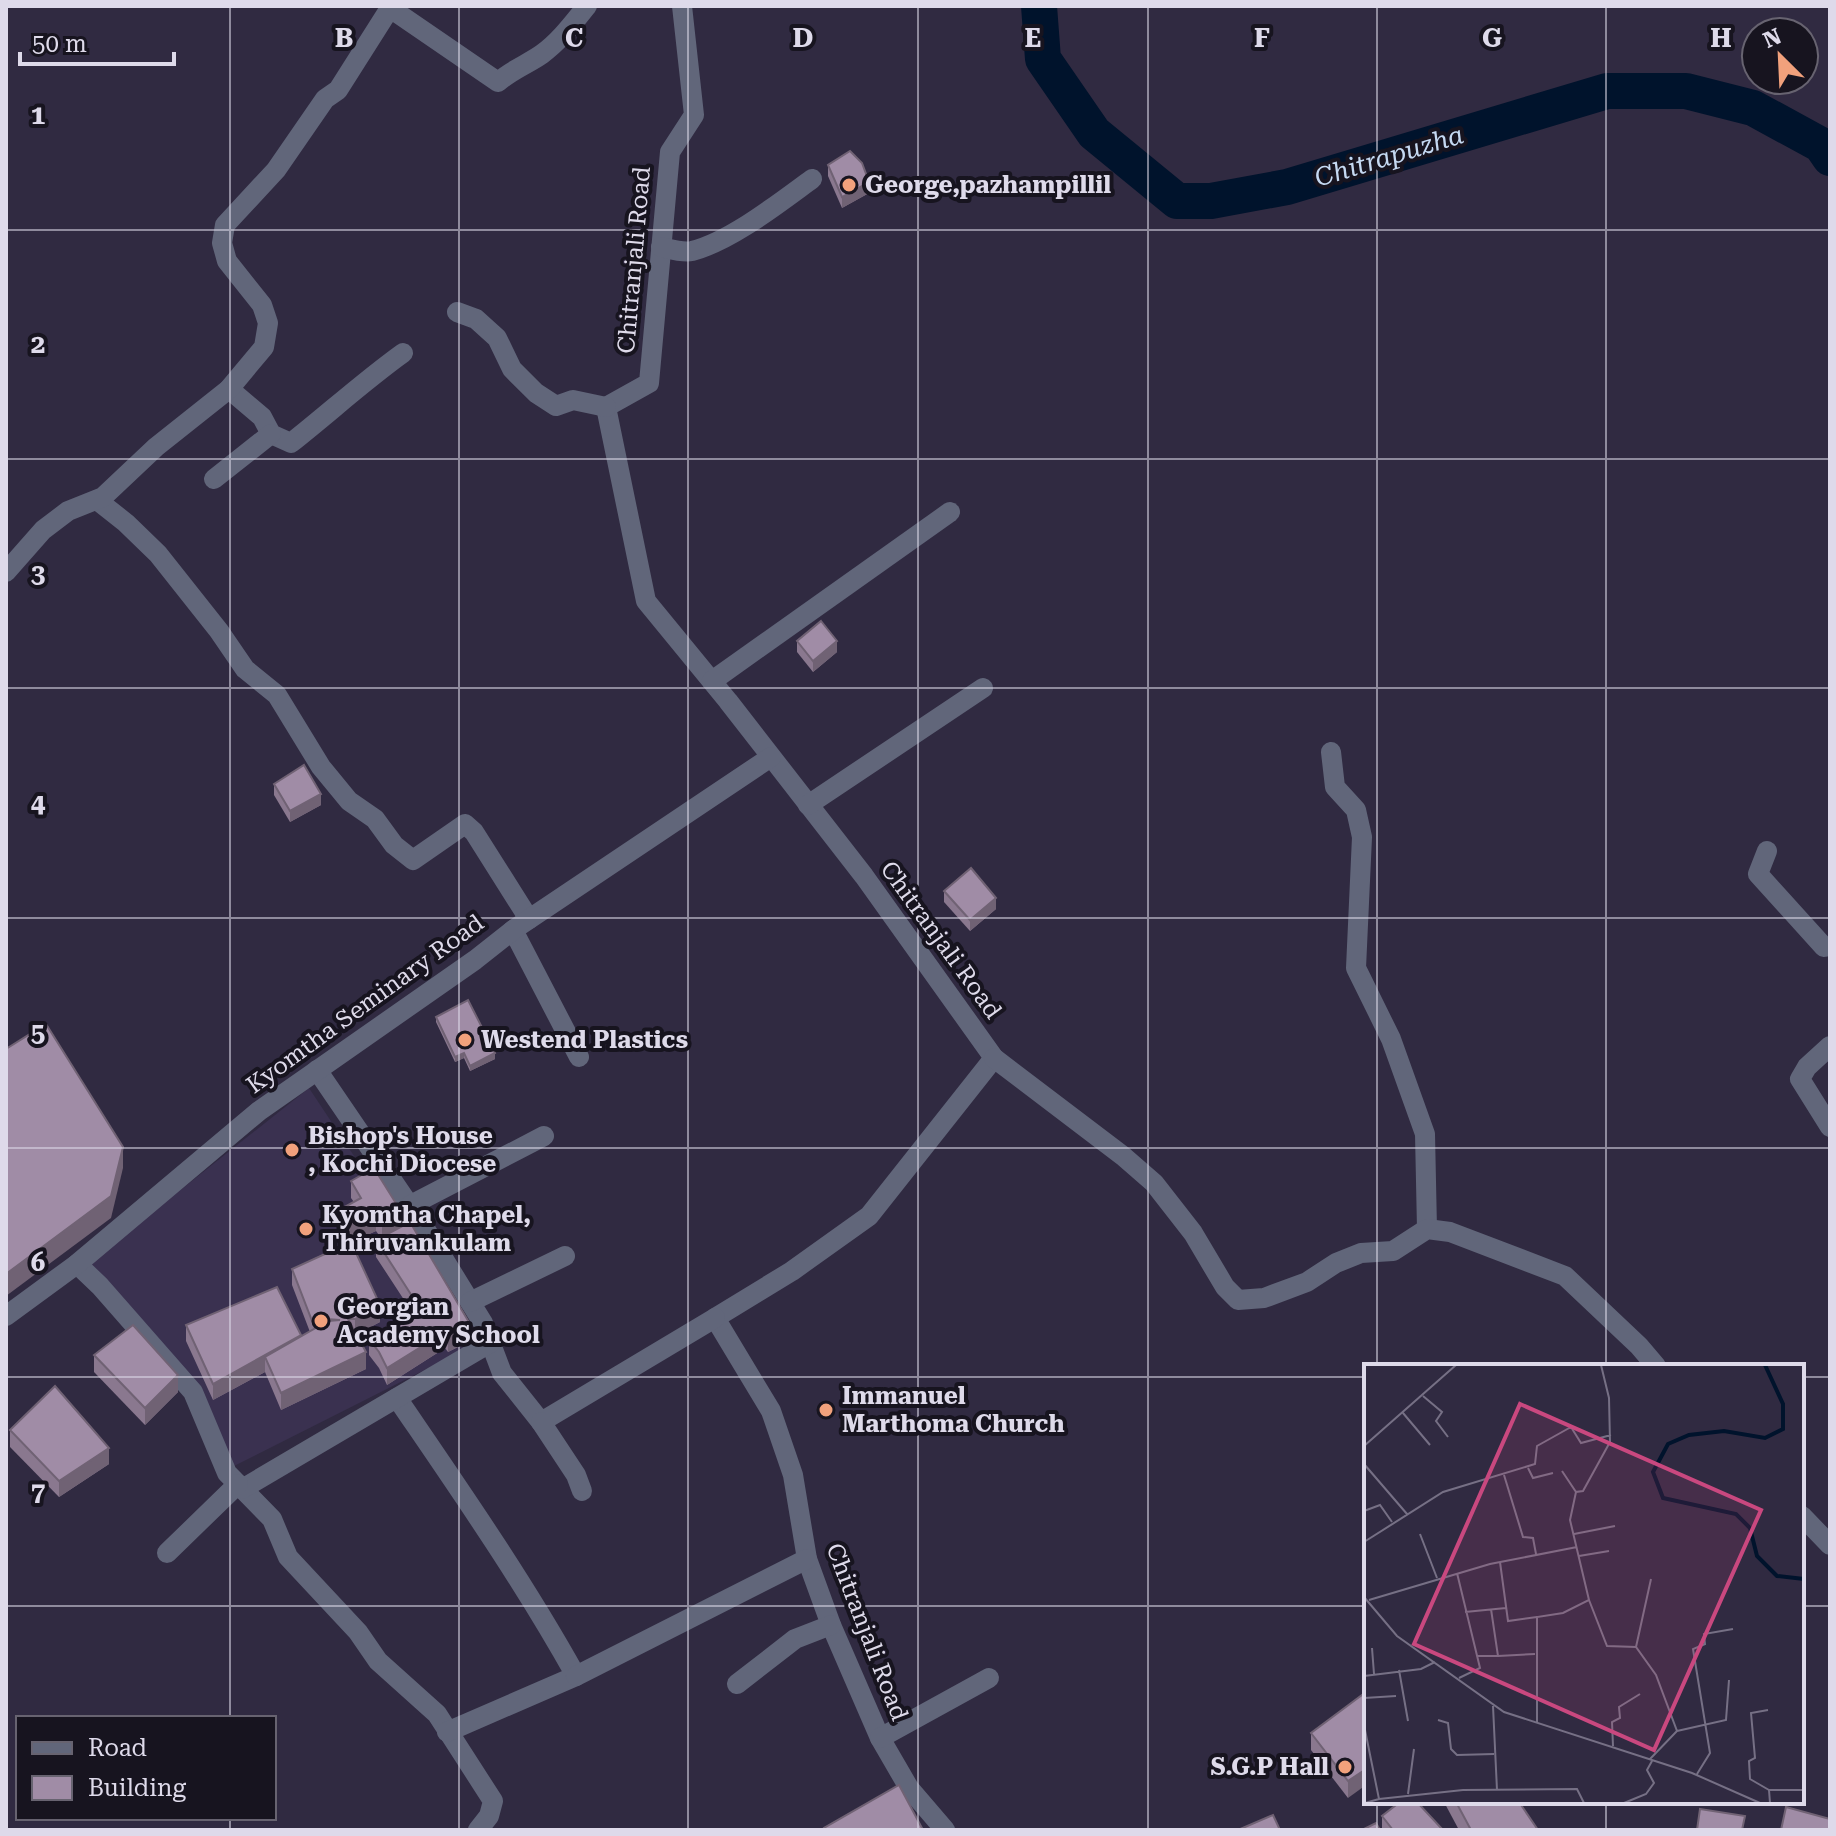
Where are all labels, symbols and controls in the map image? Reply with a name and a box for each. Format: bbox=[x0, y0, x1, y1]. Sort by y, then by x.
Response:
scale bar bbox=[20, 16, 174, 66]
north arrow bbox=[1740, 16, 1820, 96]
text: B bbox=[335, 23, 353, 53]
text: C bbox=[565, 23, 583, 53]
text: D bbox=[793, 23, 813, 53]
text: E bbox=[1025, 23, 1041, 53]
text: F bbox=[1254, 23, 1270, 53]
text: G bbox=[1482, 23, 1502, 53]
text: H bbox=[1710, 23, 1732, 53]
text: N bbox=[1759, 23, 1785, 53]
text: 50 m bbox=[32, 30, 87, 58]
text: 1 bbox=[31, 100, 45, 130]
water label: Chitrapuzha bbox=[1311, 119, 1467, 193]
street label: Chitranjali Road bbox=[612, 165, 656, 355]
place label: George,pazhampillil bbox=[865, 171, 1111, 199]
marker: George,pazhampillil bbox=[840, 176, 858, 194]
text: 2 bbox=[31, 329, 45, 359]
text: 3 bbox=[31, 559, 45, 589]
text: 4 bbox=[31, 788, 46, 818]
street label: Chitranjali Road bbox=[875, 856, 1007, 1024]
street label: Kyomtha Seminary Road bbox=[241, 909, 489, 1099]
text: 5 bbox=[31, 1018, 45, 1048]
place label: Westend Plastics bbox=[481, 1026, 688, 1054]
marker: Westend Plastics bbox=[456, 1031, 474, 1049]
place label: Bishop's House , Kochi Diocese bbox=[308, 1122, 496, 1178]
marker: Bishop's House , Kochi Diocese bbox=[283, 1141, 301, 1159]
place label: Kyomtha Chapel, Thiruvankulam bbox=[322, 1201, 531, 1257]
marker: Kyomtha Chapel, Thiruvankulam bbox=[297, 1220, 315, 1238]
text: 6 bbox=[31, 1247, 45, 1277]
place label: Georgian Academy School bbox=[337, 1293, 540, 1349]
marker: Georgian Academy School bbox=[312, 1312, 330, 1330]
inset map bbox=[1364, 1364, 1804, 1804]
place label: Immanuel Marthoma Church bbox=[842, 1382, 1064, 1438]
marker: Immanuel Marthoma Church bbox=[817, 1401, 835, 1419]
text: 7 bbox=[31, 1477, 45, 1507]
street label: Chitranjali Road bbox=[820, 1539, 914, 1725]
legend bbox=[16, 1716, 276, 1820]
text: Road bbox=[88, 1734, 147, 1762]
place label: S.G.P Hall bbox=[1211, 1753, 1329, 1781]
marker: S.G.P Hall bbox=[1336, 1758, 1354, 1776]
text: Building bbox=[88, 1774, 186, 1802]

